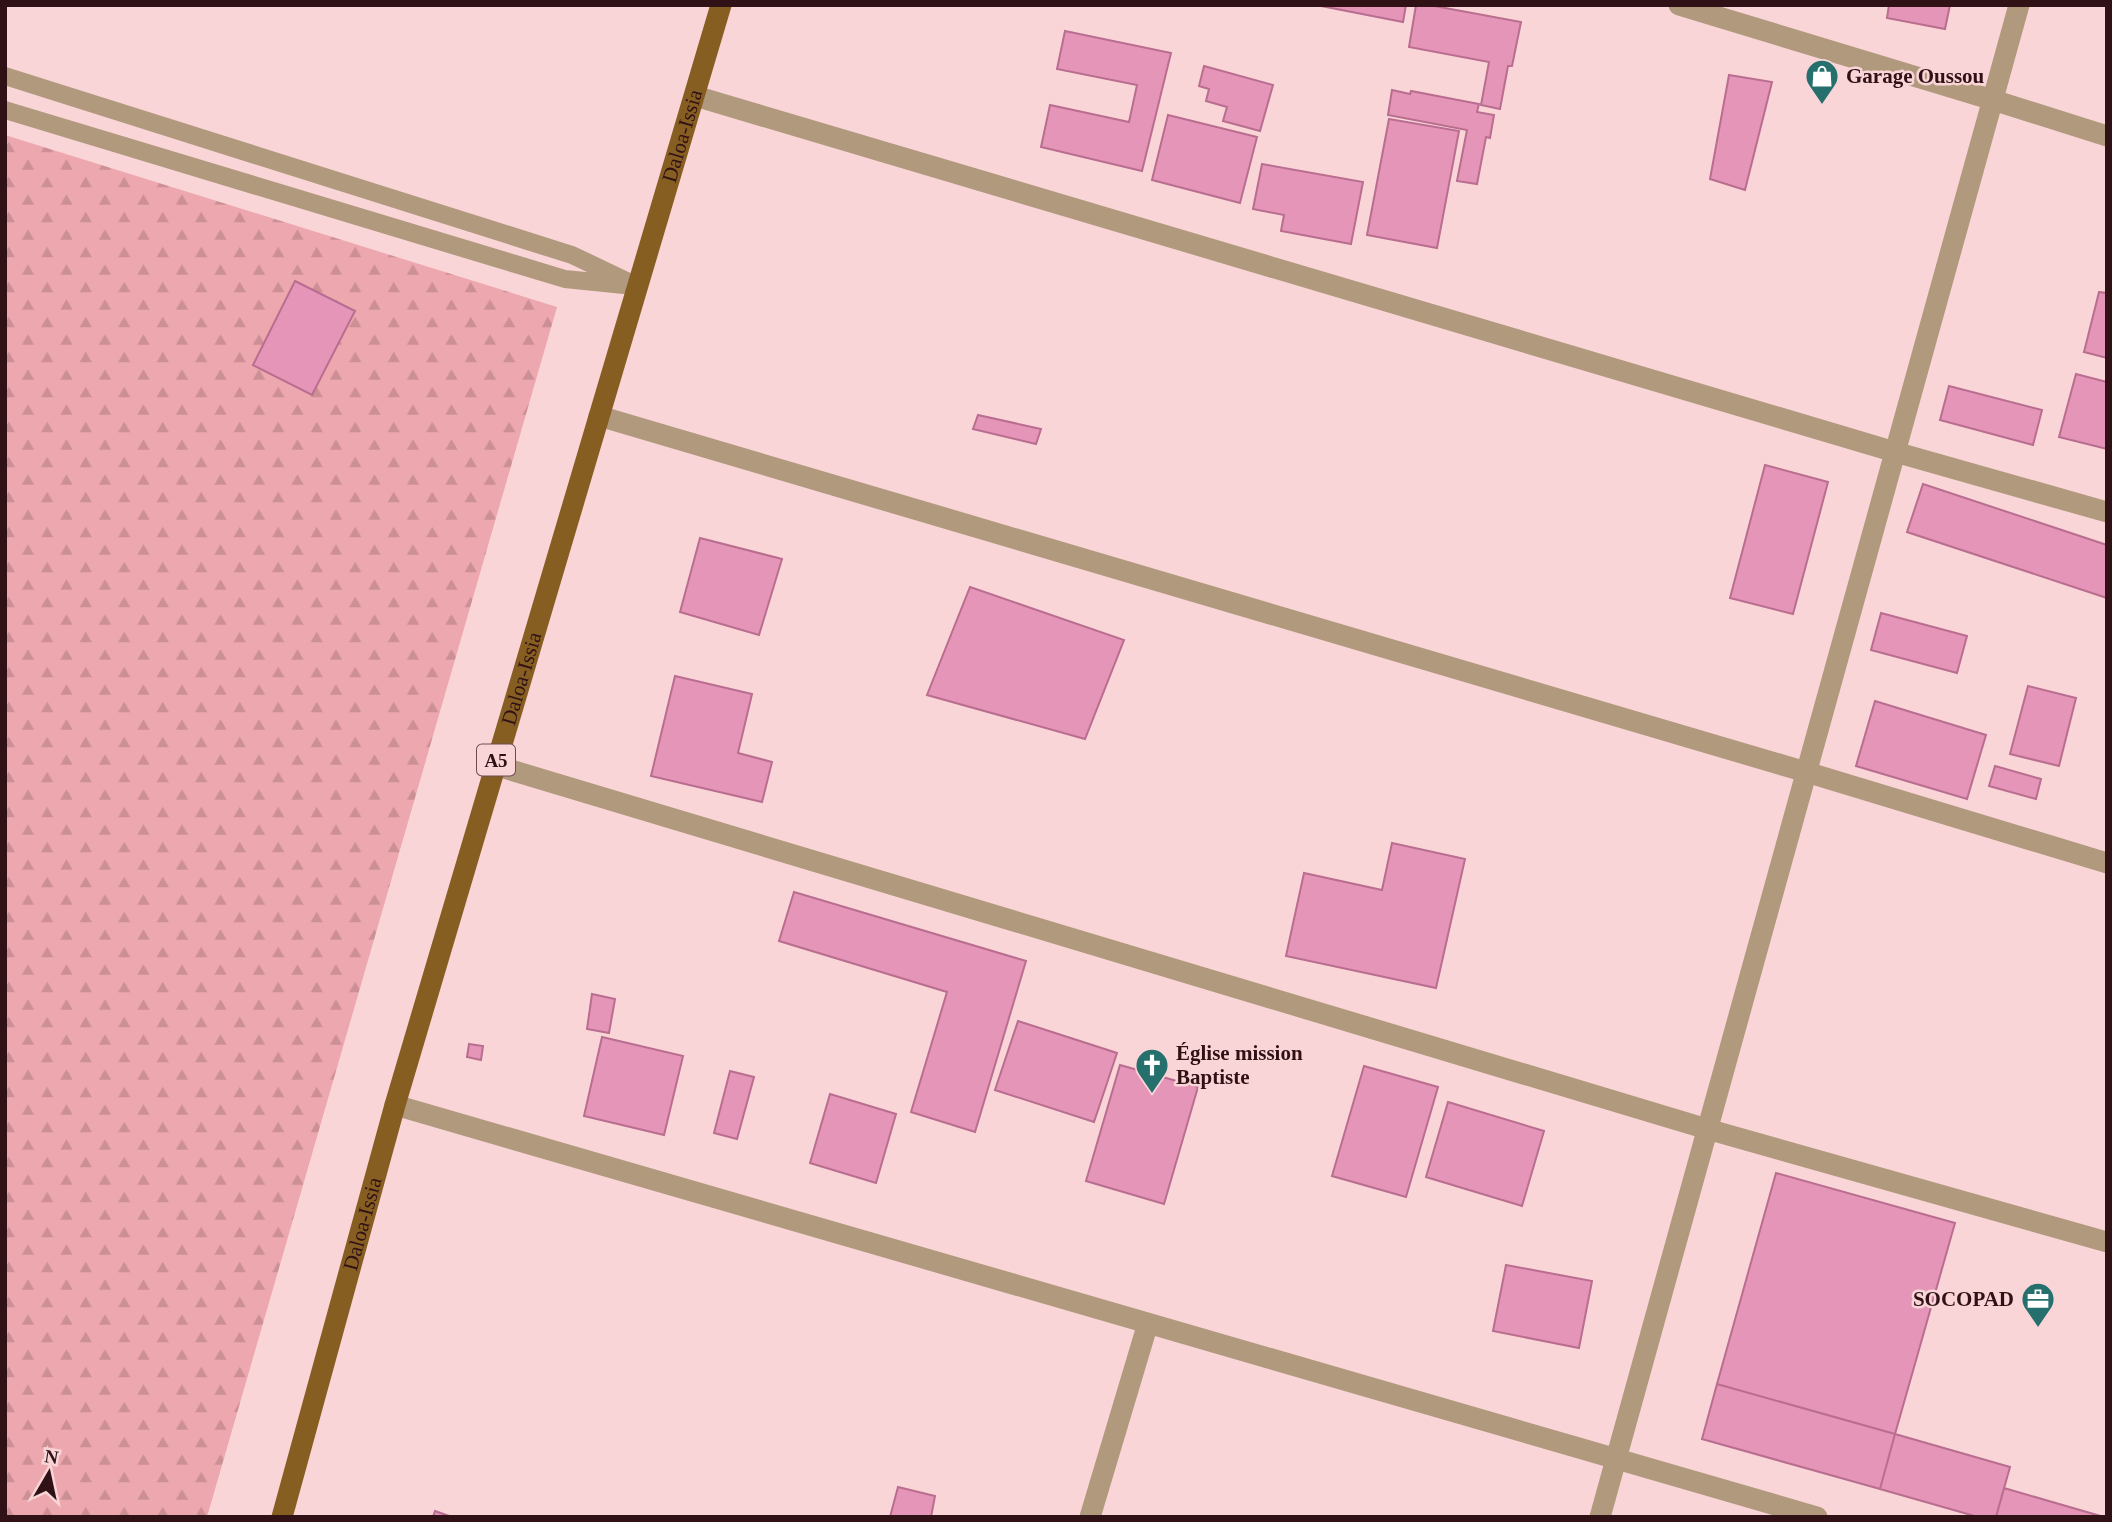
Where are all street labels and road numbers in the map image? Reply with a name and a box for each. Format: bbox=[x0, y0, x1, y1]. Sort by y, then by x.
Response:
street label: Daloa-Issia bbox=[657, 86, 708, 185]
street label: Daloa-Issia bbox=[496, 629, 547, 728]
road number: A5 bbox=[477, 744, 515, 776]
street label: Daloa-Issia bbox=[338, 1174, 387, 1273]

